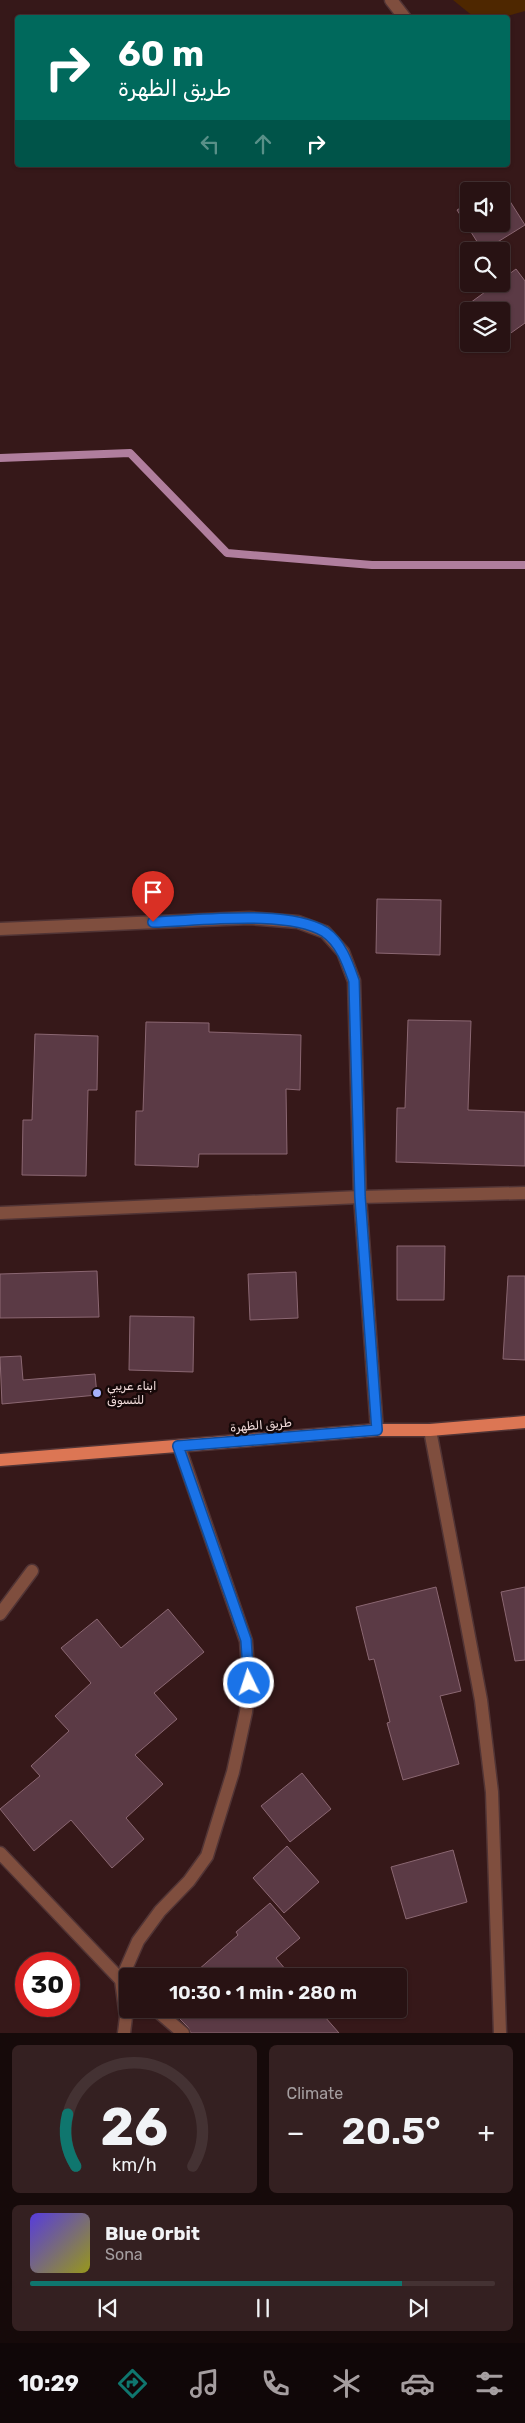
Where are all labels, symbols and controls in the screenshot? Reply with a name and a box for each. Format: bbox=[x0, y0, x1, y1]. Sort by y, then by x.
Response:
text: 60 m bbox=[118, 33, 204, 75]
icon: right bbox=[35, 35, 100, 100]
text: طريق الظهرة bbox=[118, 75, 231, 102]
icon: left bbox=[196, 130, 224, 158]
icon: ahead bbox=[249, 130, 277, 158]
icon: right bbox=[302, 130, 330, 158]
map controls bbox=[460, 182, 510, 352]
button: sound bbox=[460, 182, 510, 232]
button: search bbox=[460, 242, 510, 292]
button: layers bbox=[460, 302, 510, 352]
pin bbox=[132, 871, 174, 922]
icon: arrive bbox=[139, 878, 167, 906]
place label: ابناء عريبي للتسوق bbox=[107, 1379, 157, 1408]
marker: ابناء عريبي للتسوق bbox=[91, 1387, 103, 1399]
street label: طريق الظهرة bbox=[230, 1415, 292, 1436]
position arrow bbox=[222, 1656, 274, 1708]
speed limit sign: 30 bbox=[15, 1952, 80, 2017]
text: 10:30 · 1 min · 280 m bbox=[169, 1981, 357, 2004]
text: Climate bbox=[287, 2084, 343, 2103]
text: 26 bbox=[100, 2096, 168, 2158]
text: 20.5° bbox=[342, 2108, 441, 2154]
text: − bbox=[287, 2116, 305, 2149]
text: + bbox=[478, 2116, 495, 2149]
text: km/h bbox=[112, 2154, 157, 2175]
text: Blue Orbit bbox=[105, 2222, 200, 2245]
text: Sona bbox=[105, 2245, 143, 2264]
icon: previous bbox=[94, 2294, 122, 2322]
icon: pause bbox=[249, 2294, 277, 2322]
icon: next bbox=[404, 2294, 432, 2322]
icon: directions bbox=[115, 2366, 150, 2401]
icon: music bbox=[187, 2366, 222, 2401]
icon: phone bbox=[258, 2366, 293, 2401]
icon: climate bbox=[329, 2366, 364, 2401]
icon: car bbox=[400, 2366, 435, 2401]
icon: filters bbox=[472, 2366, 507, 2401]
text: 10:29 bbox=[18, 2370, 79, 2397]

